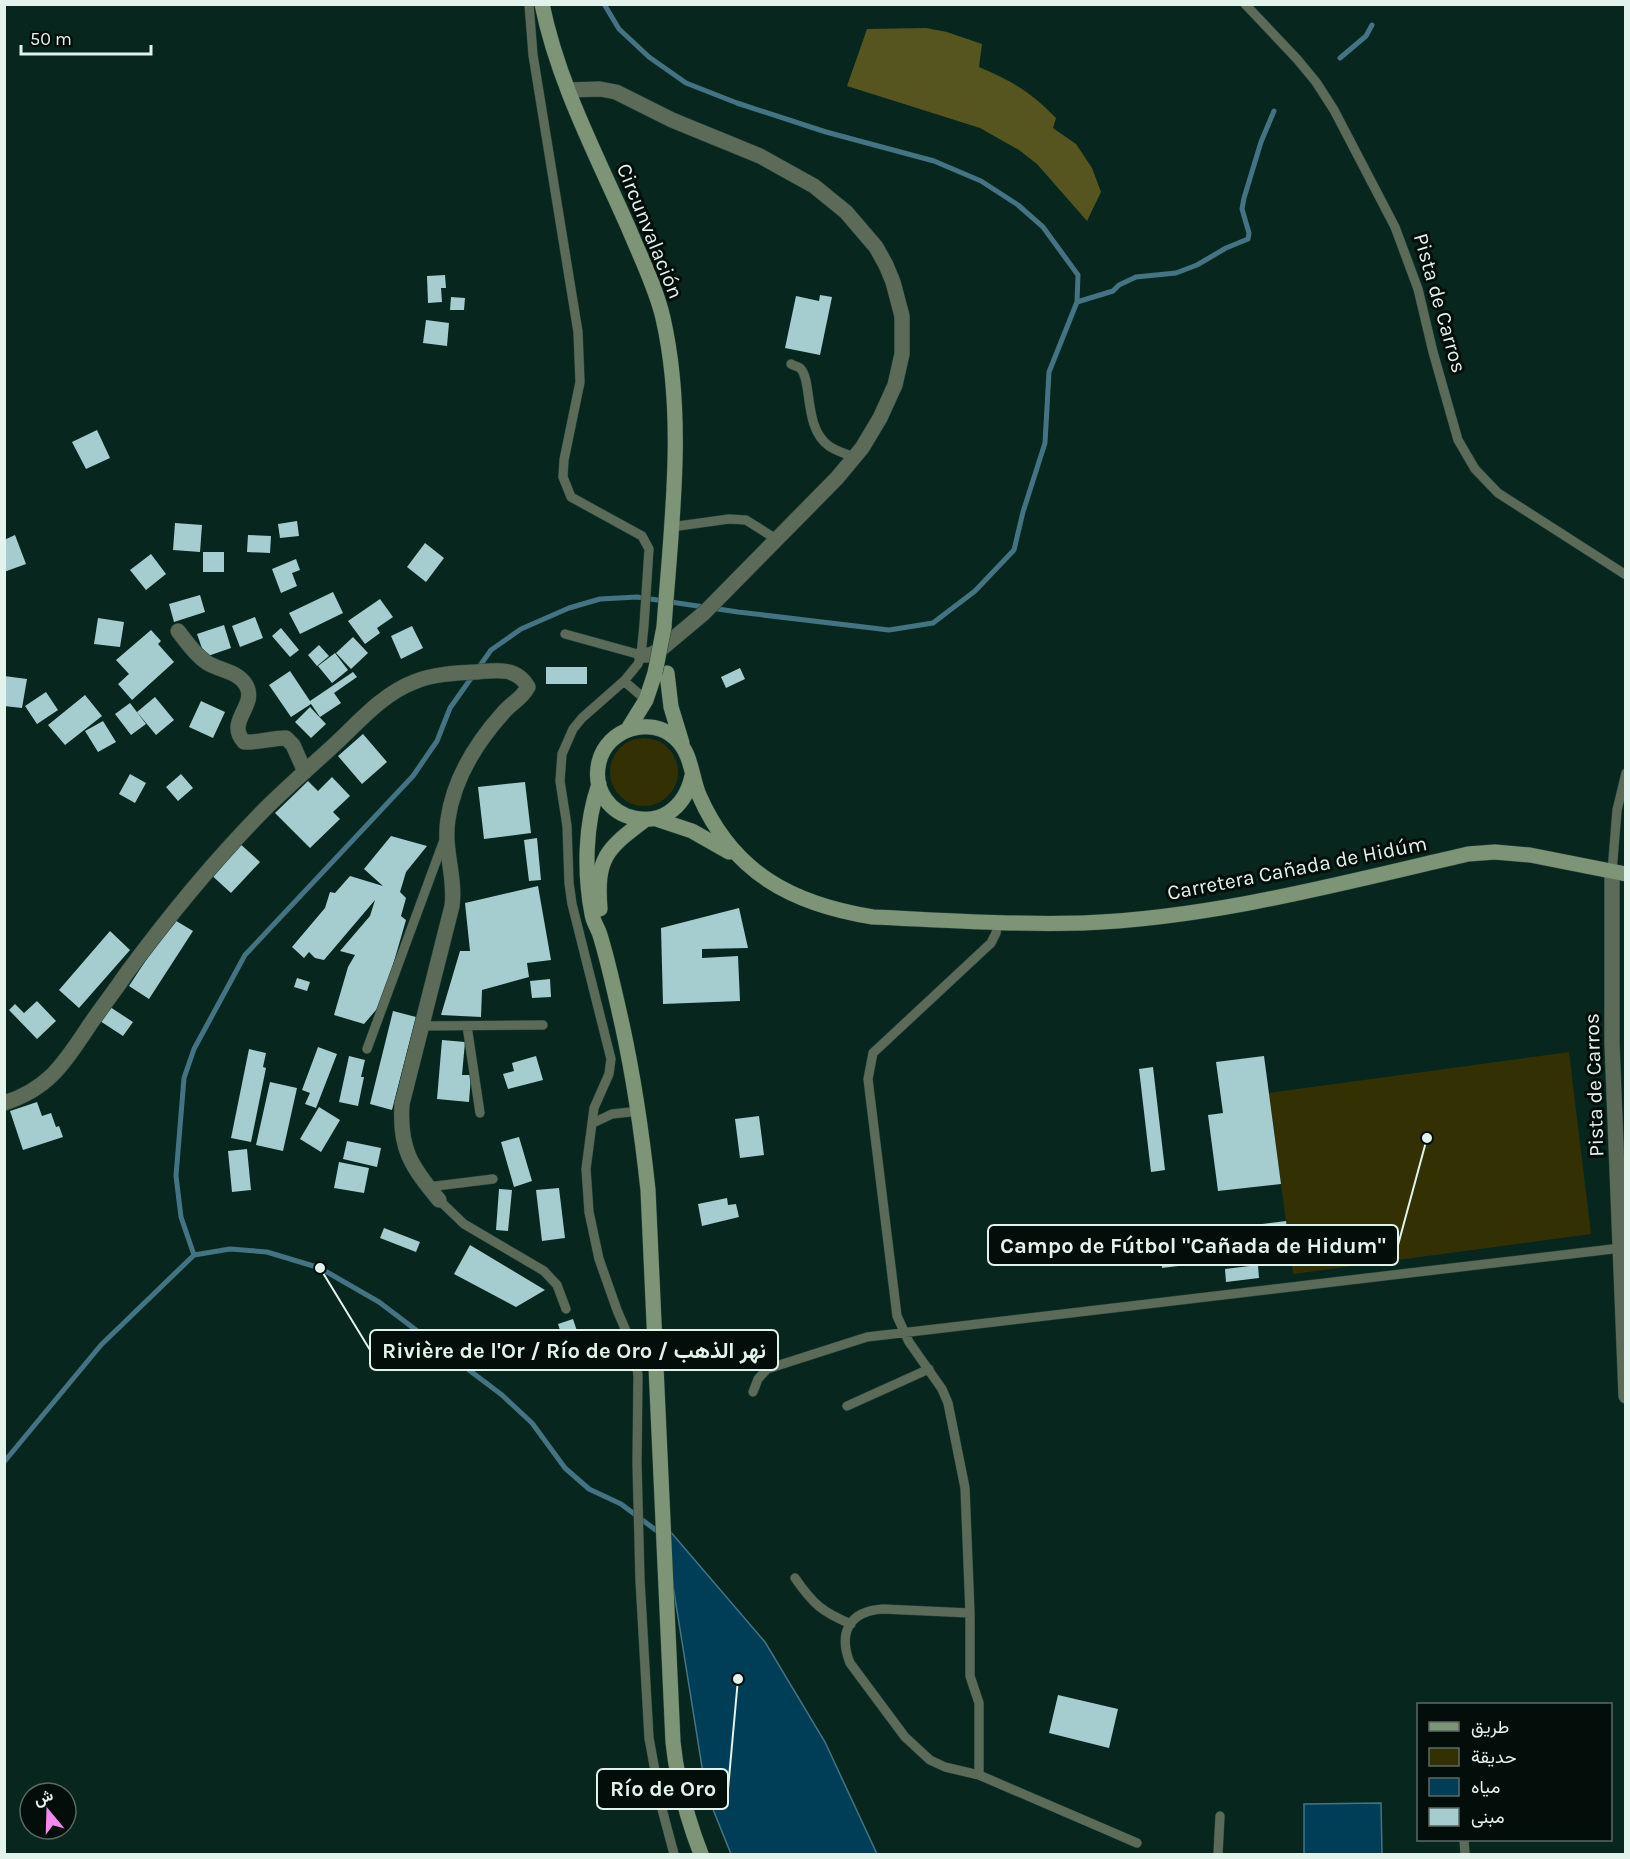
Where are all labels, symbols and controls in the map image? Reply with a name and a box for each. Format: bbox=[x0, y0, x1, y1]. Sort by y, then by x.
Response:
scale bar bbox=[21, 18, 152, 56]
text: 50 m bbox=[30, 28, 72, 50]
street label: Circunvalación bbox=[612, 160, 688, 302]
street label: Pista de Carros bbox=[1409, 231, 1471, 375]
street label: Carretera Cañada de Hidúm bbox=[1165, 831, 1429, 905]
street label: Pista de Carros bbox=[1579, 1013, 1609, 1157]
callout: Campo de Fútbol "Cañada de Hidum" bbox=[988, 1225, 1398, 1265]
text: Campo de Fútbol "Cañada de Hidum" bbox=[1000, 1233, 1386, 1259]
callout: Rivière de l'Or / Río de Oro / نهر الذهب bbox=[370, 1330, 778, 1370]
text: Rivière de l'Or / Río de Oro / نهر الذهب bbox=[382, 1338, 766, 1364]
legend bbox=[1417, 1703, 1612, 1841]
text: طريق bbox=[1471, 1716, 1509, 1738]
text: حديقة bbox=[1471, 1746, 1517, 1768]
callout: Río de Oro bbox=[597, 1769, 728, 1809]
text: Río de Oro bbox=[610, 1776, 716, 1802]
text: مياه bbox=[1471, 1776, 1500, 1798]
north arrow bbox=[18, 1781, 78, 1841]
text: ش bbox=[31, 1785, 55, 1809]
text: مبنى bbox=[1471, 1806, 1505, 1828]

